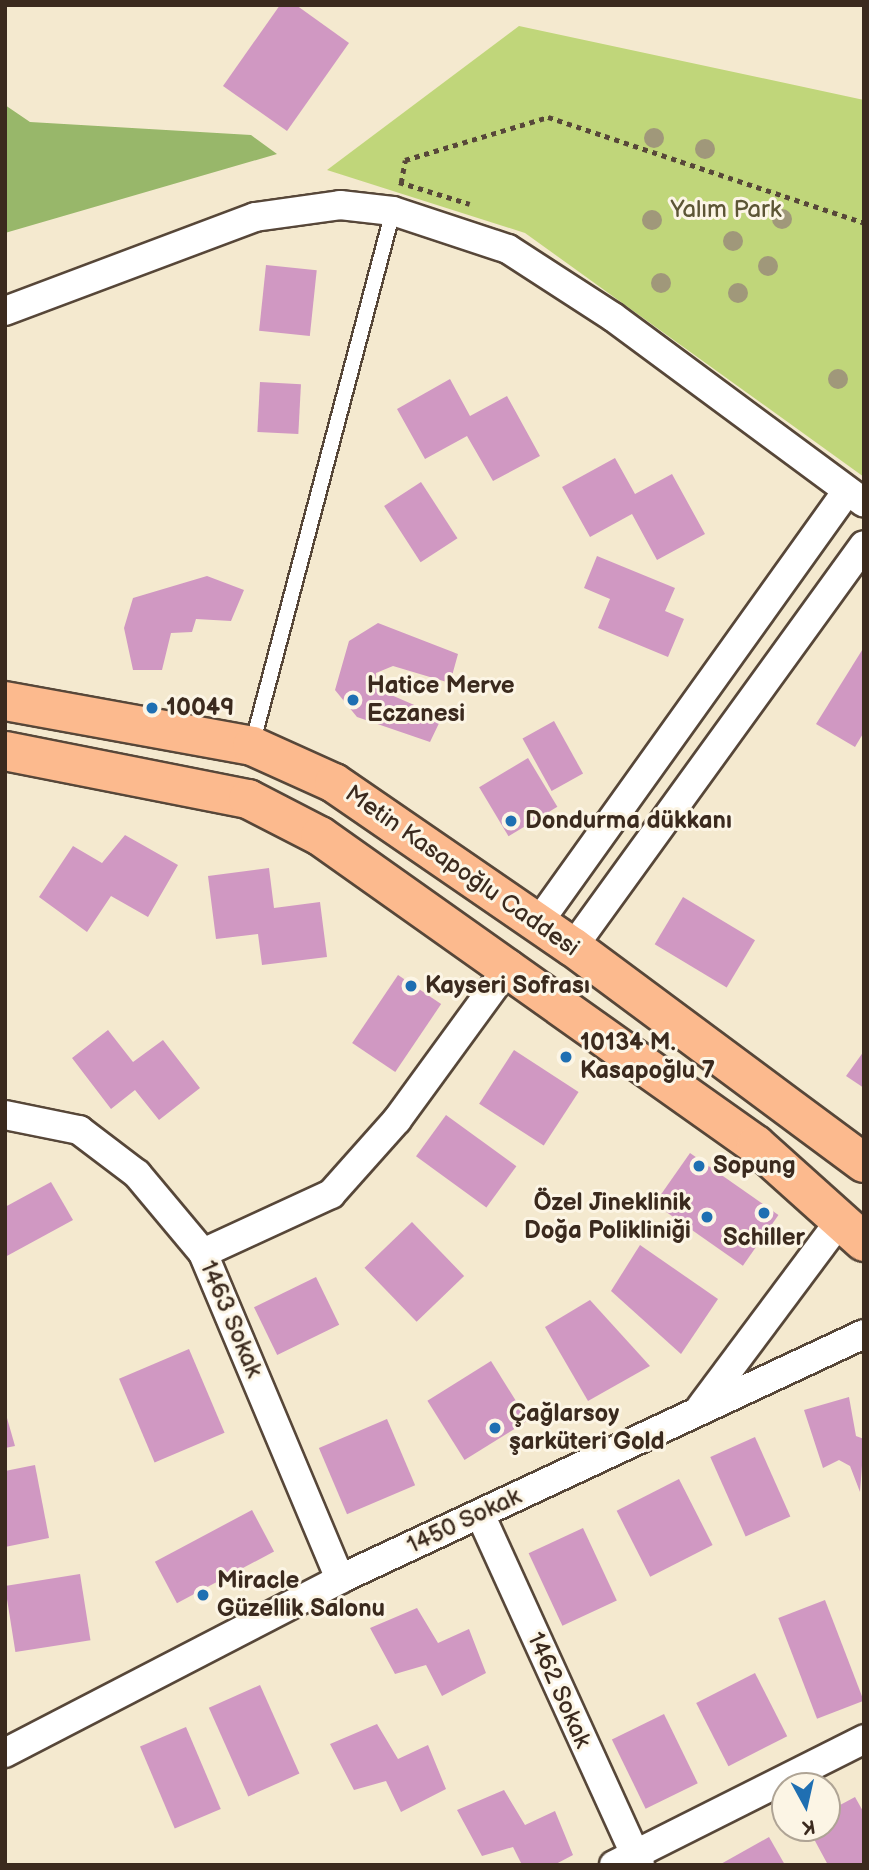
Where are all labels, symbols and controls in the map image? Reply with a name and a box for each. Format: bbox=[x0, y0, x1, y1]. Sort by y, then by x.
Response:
park label: Yalım Park bbox=[670, 196, 782, 224]
place label: Hatice Merve Eczanesi bbox=[367, 672, 515, 728]
marker: Hatice Merve Eczanesi bbox=[345, 692, 361, 708]
place label: 10049 bbox=[166, 694, 234, 722]
marker: 10049 bbox=[144, 700, 160, 716]
street label: Metin Kasapoğlu Caddesi bbox=[340, 779, 584, 963]
place label: Dondurma dükkanı bbox=[525, 807, 732, 835]
marker: Dondurma dükkanı bbox=[503, 813, 519, 829]
place label: Kayseri Sofrası bbox=[425, 972, 590, 1000]
marker: Kayseri Sofrası bbox=[403, 978, 419, 994]
place label: 10134 M. Kasapoğlu 7 bbox=[580, 1029, 715, 1085]
marker: 10134 M. Kasapoğlu 7 bbox=[558, 1049, 574, 1065]
place label: Sopung bbox=[713, 1152, 795, 1180]
marker: Sopung bbox=[691, 1158, 707, 1174]
place label: Özel Jineklinik Doğa Polikliniği bbox=[524, 1189, 691, 1245]
marker: Schiller bbox=[756, 1205, 772, 1221]
marker: Özel Jineklinik Doğa Polikliniği bbox=[697, 1207, 717, 1227]
place label: Schiller bbox=[723, 1224, 805, 1252]
street label: 1463 Sokak bbox=[193, 1256, 269, 1382]
place label: Çağlarsoy şarküteri Gold bbox=[509, 1400, 665, 1456]
marker: Çağlarsoy şarküteri Gold bbox=[487, 1420, 503, 1436]
street label: 1450 Sokak bbox=[402, 1482, 526, 1560]
place label: Miracle Güzellik Salonu bbox=[217, 1567, 385, 1623]
marker: Miracle Güzellik Salonu bbox=[195, 1587, 211, 1603]
street label: 1462 Sokak bbox=[521, 1627, 597, 1753]
north arrow bbox=[771, 1772, 841, 1842]
text: K bbox=[801, 1814, 817, 1839]

